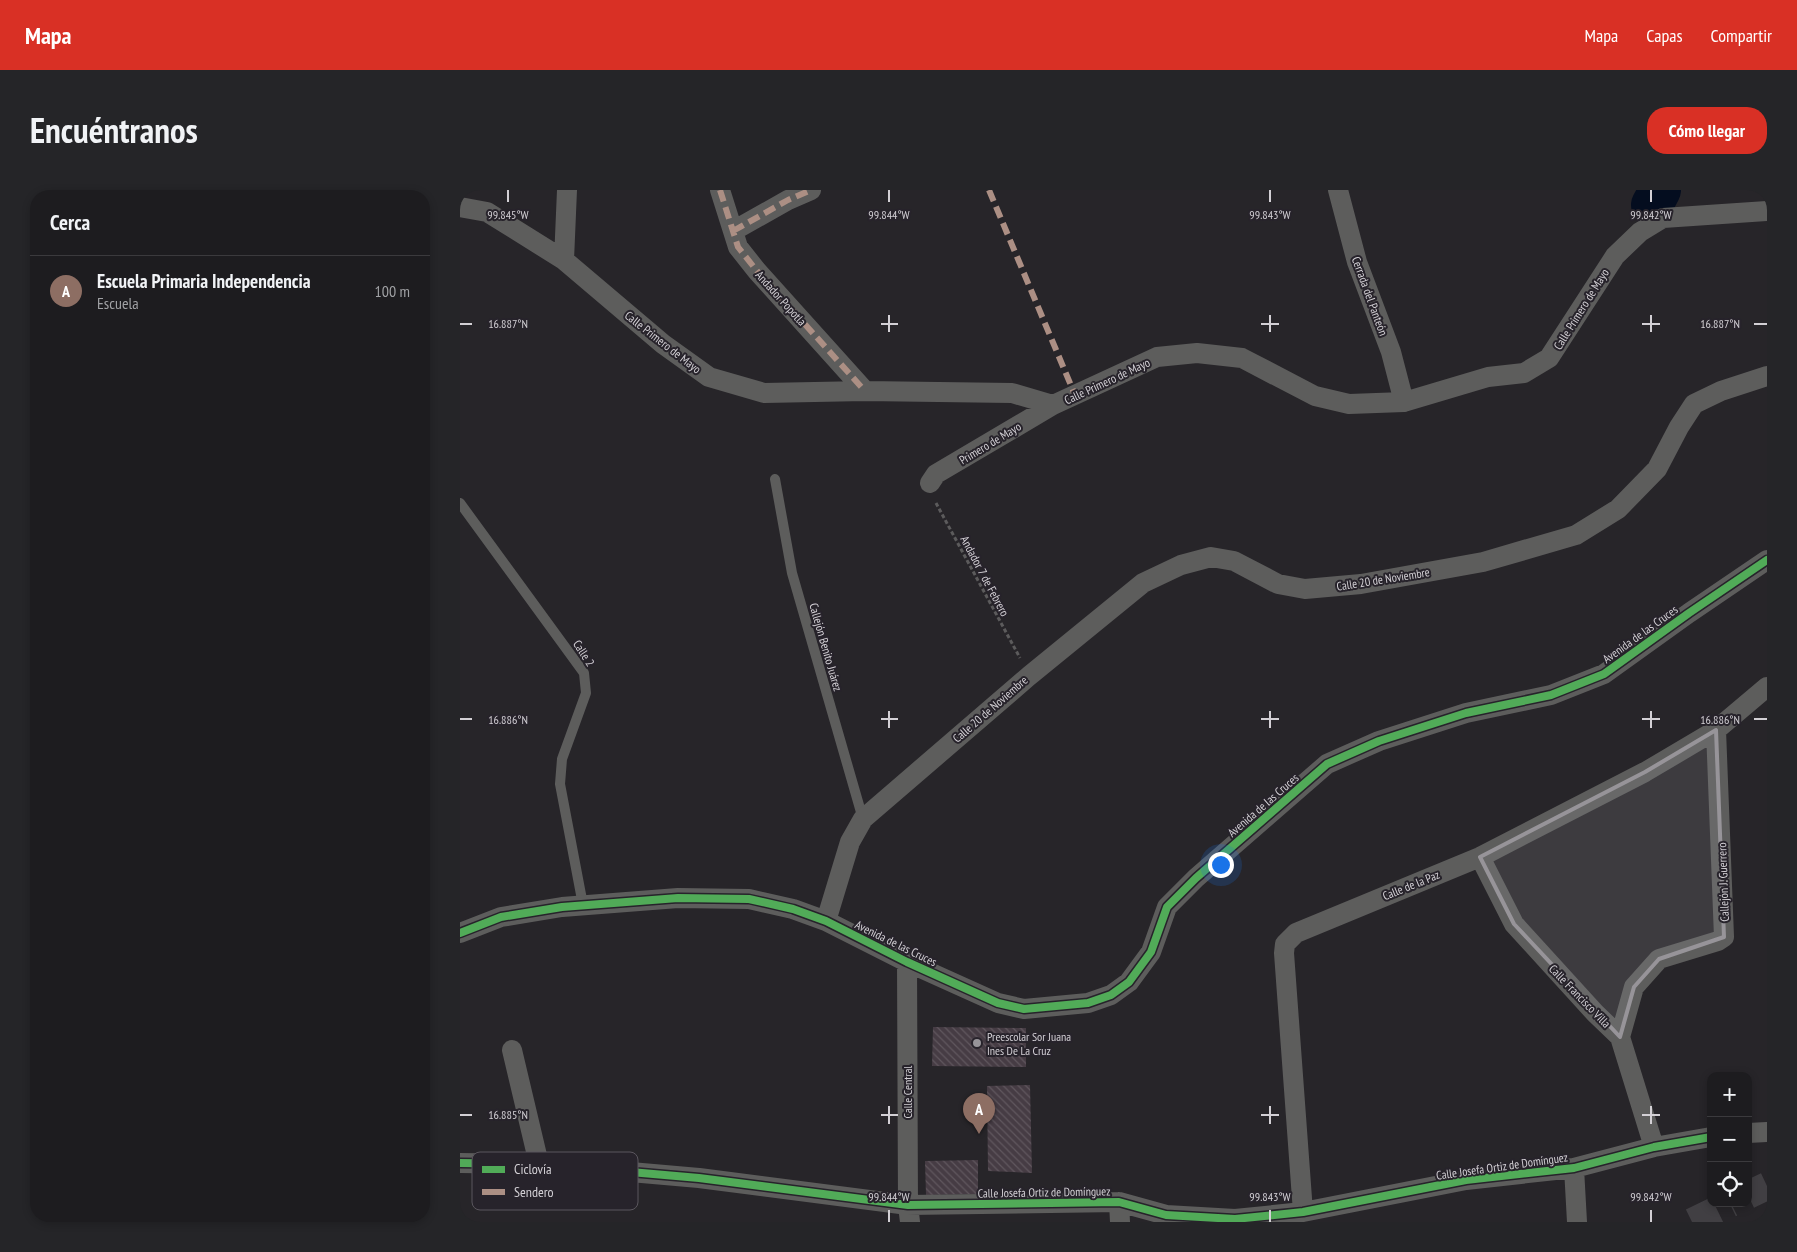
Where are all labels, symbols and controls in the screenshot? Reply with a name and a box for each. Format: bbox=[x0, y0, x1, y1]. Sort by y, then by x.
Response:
text: Mapa bbox=[25, 20, 72, 51]
text: Mapa bbox=[1585, 24, 1618, 47]
text: Capas bbox=[1646, 24, 1683, 47]
text: Compartir bbox=[1711, 24, 1772, 47]
text: Encuéntranos bbox=[30, 107, 198, 153]
button: Cómo llegar bbox=[1647, 107, 1767, 154]
text: 99.845°W bbox=[487, 207, 529, 222]
text: 99.844°W bbox=[868, 207, 910, 222]
text: 99.843°W bbox=[1249, 207, 1291, 222]
text: 99.842°W bbox=[1630, 207, 1672, 222]
text: Cerca bbox=[50, 209, 90, 236]
street label: Cerrada del Panteón bbox=[1349, 254, 1391, 338]
street label: Calle Primero de Mayo bbox=[1550, 266, 1612, 352]
street label: Andador Popotla bbox=[752, 267, 810, 329]
text: Escuela Primaria Independencia bbox=[97, 269, 311, 293]
text: A bbox=[62, 281, 70, 301]
text: 100 m bbox=[375, 281, 410, 301]
text: Escuela bbox=[97, 293, 139, 313]
street label: Calle Primero de Mayo bbox=[622, 308, 704, 376]
text: 16.887°N bbox=[488, 316, 528, 331]
text: 16.887°N bbox=[1700, 316, 1740, 331]
street label: Calle Primero de Mayo bbox=[1062, 355, 1152, 407]
street label: Primero de Mayo bbox=[956, 419, 1024, 467]
street label: Andador 7 de Febrero bbox=[957, 533, 1013, 619]
street label: Calle 20 de Noviembre bbox=[1335, 564, 1431, 594]
street label: Callejón Benito Juárez bbox=[806, 601, 846, 693]
street label: Avenida de las Cruces bbox=[1600, 602, 1680, 666]
street label: Calle 2 bbox=[570, 637, 598, 669]
street label: Calle 20 de Noviembre bbox=[950, 672, 1031, 746]
text: 16.886°N bbox=[488, 712, 528, 727]
text: 16.886°N bbox=[1700, 712, 1740, 727]
street label: Avenida de las Cruces bbox=[1224, 770, 1302, 840]
street label: Callejón J. Guerrero bbox=[1714, 842, 1732, 922]
your location bbox=[1208, 852, 1234, 878]
street label: Calle de la Paz bbox=[1380, 867, 1442, 903]
street label: Avenida de las Cruces bbox=[853, 917, 939, 969]
street label: Calle Francisco Villa bbox=[1546, 961, 1614, 1031]
place label: Preescolar Sor Juana Ines De La Cruz bbox=[987, 1029, 1071, 1058]
marker: Preescolar Sor Juana Ines De La Cruz bbox=[971, 1037, 983, 1049]
street label: Calle Central bbox=[900, 1065, 915, 1118]
map controls bbox=[1707, 1072, 1752, 1207]
button: + bbox=[1707, 1072, 1752, 1117]
pin: A bbox=[963, 1093, 995, 1134]
text: 16.885°N bbox=[488, 1107, 528, 1122]
button: − bbox=[1707, 1117, 1752, 1162]
street label: Calle Josefa Ortiz de Domínguez bbox=[1435, 1149, 1569, 1183]
legend bbox=[472, 1152, 638, 1210]
text: Ciclovía bbox=[514, 1160, 552, 1178]
button: locate bbox=[1707, 1162, 1752, 1207]
text: Sendero bbox=[514, 1183, 554, 1201]
street label: Calle Josefa Ortiz de Domínguez bbox=[977, 1183, 1111, 1201]
text: 99.844°W bbox=[868, 1189, 910, 1204]
text: 99.843°W bbox=[1249, 1189, 1291, 1204]
text: 99.842°W bbox=[1630, 1189, 1672, 1204]

